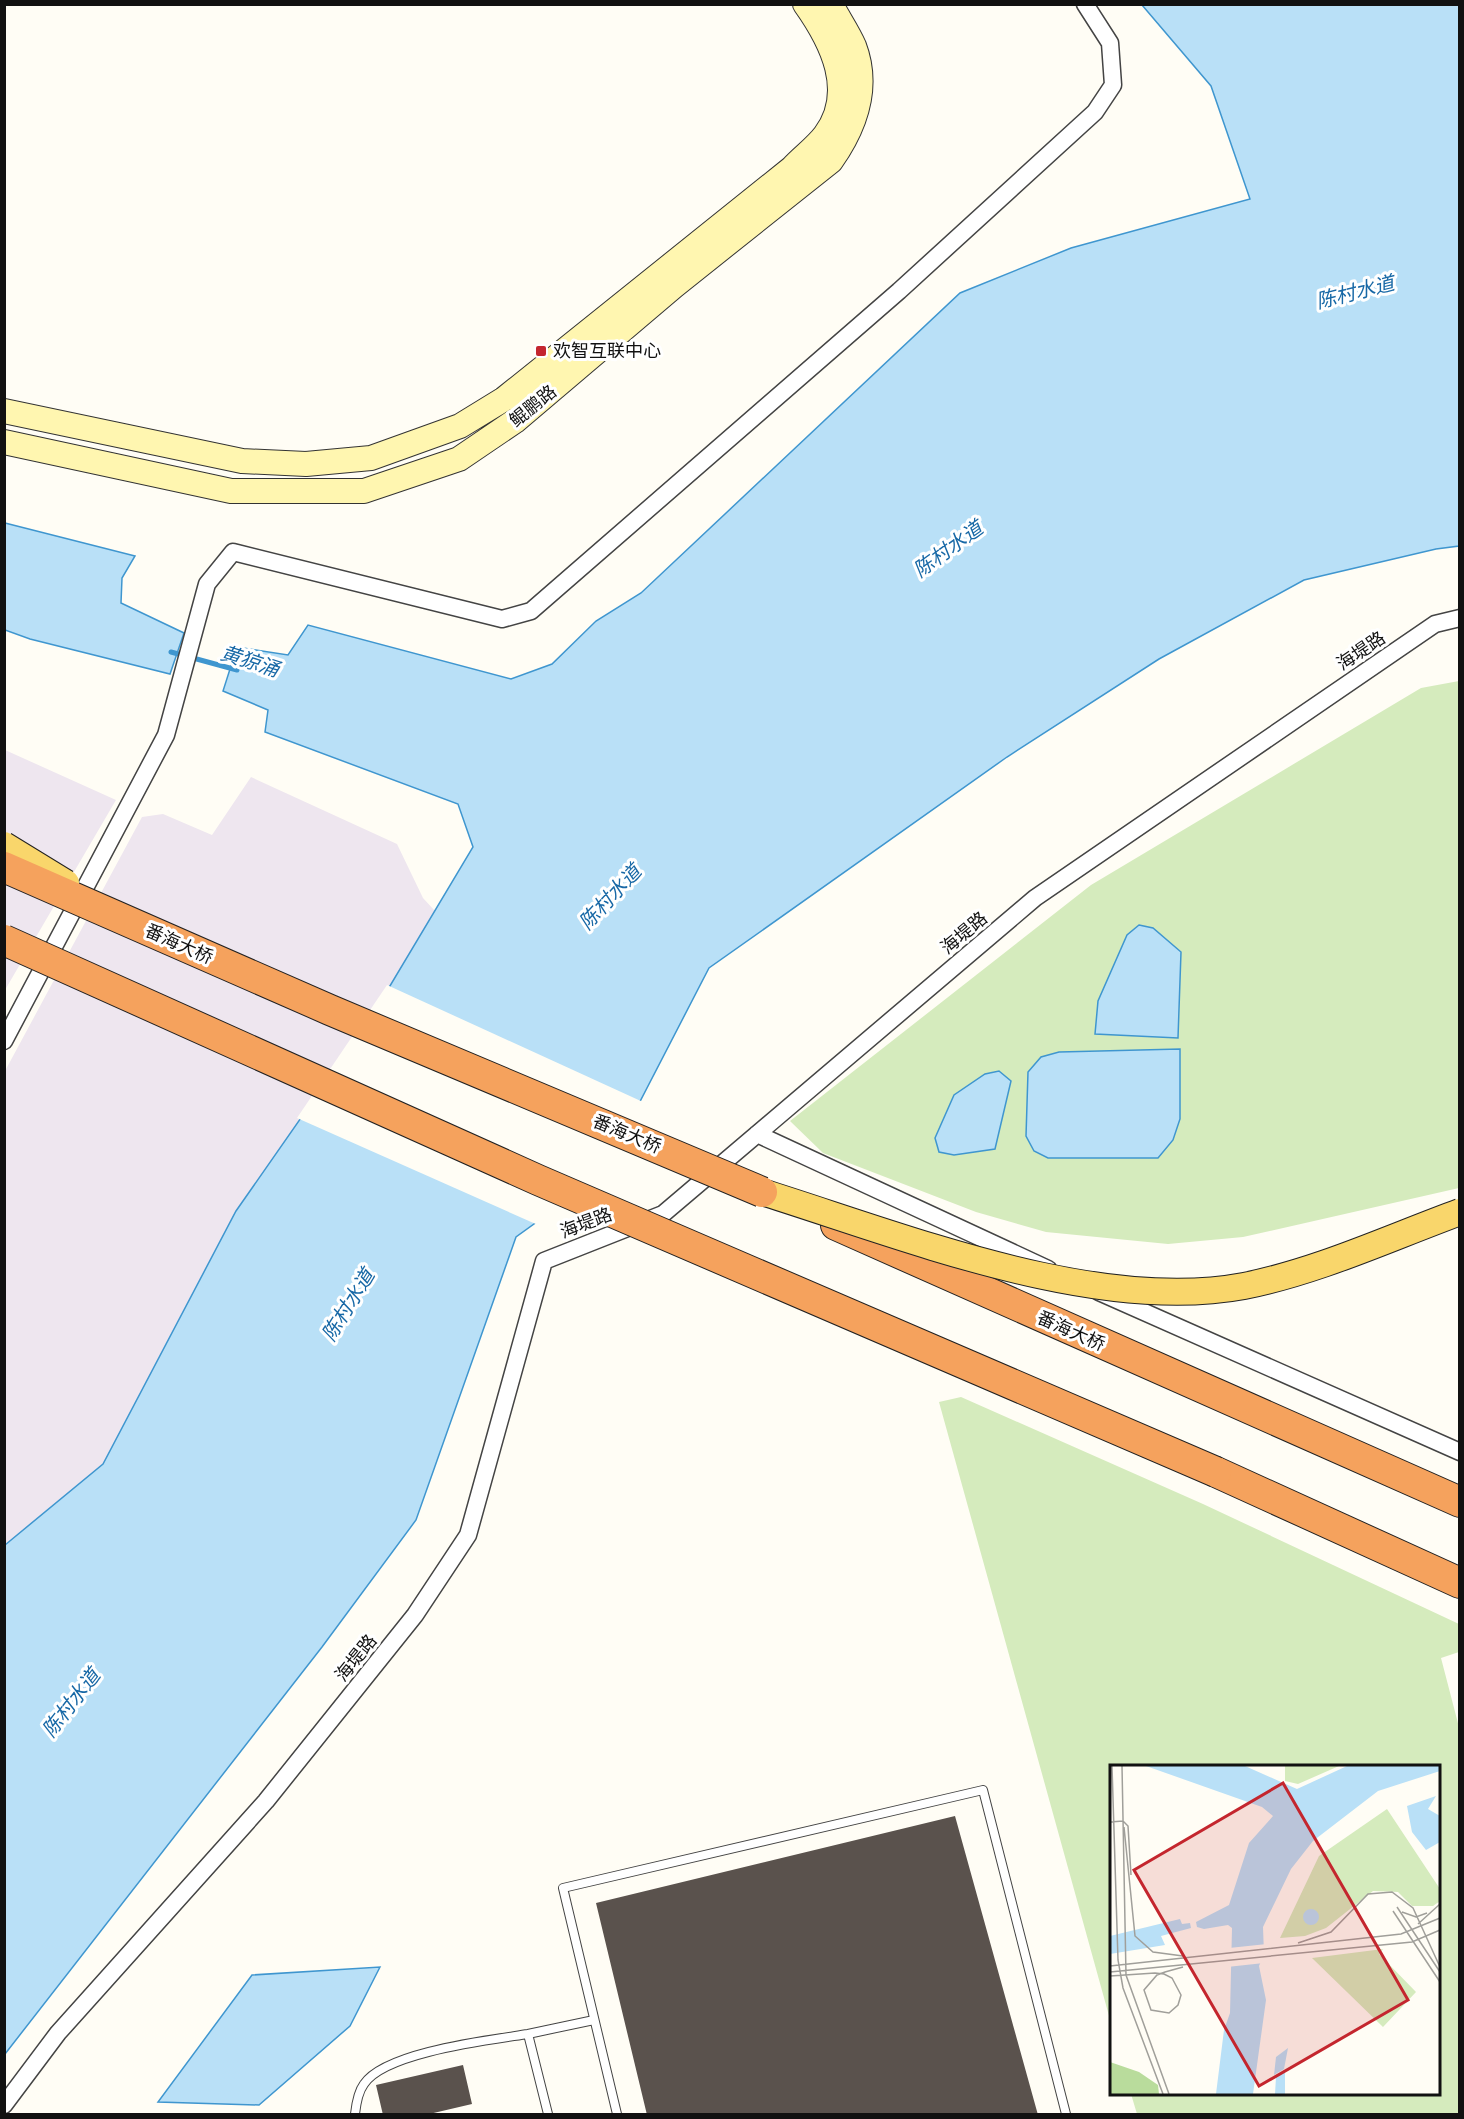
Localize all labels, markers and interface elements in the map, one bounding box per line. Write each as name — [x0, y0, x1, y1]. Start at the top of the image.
water label: 陈村水道 — [1313, 270, 1400, 313]
place label: 欢智互联中心 — [553, 340, 661, 362]
marker: 欢智互联中心 — [534, 344, 548, 358]
street label: 鲲鹏路 — [505, 380, 561, 432]
water label: 陈村水道 — [909, 514, 990, 582]
street label: 海堤路 — [1332, 627, 1390, 675]
water label: 黄猄涌 — [218, 640, 284, 682]
water label: 陈村水道 — [574, 857, 648, 934]
street label: 海堤路 — [936, 907, 992, 959]
street label: 番海大桥 — [142, 919, 216, 969]
street label: 番海大桥 — [590, 1110, 664, 1158]
street label: 海堤路 — [557, 1203, 615, 1243]
water label: 陈村水道 — [317, 1262, 381, 1345]
street label: 番海大桥 — [1034, 1306, 1108, 1356]
street label: 海堤路 — [330, 1630, 382, 1686]
water label: 陈村水道 — [37, 1662, 107, 1742]
inset map — [1110, 1765, 1440, 2095]

